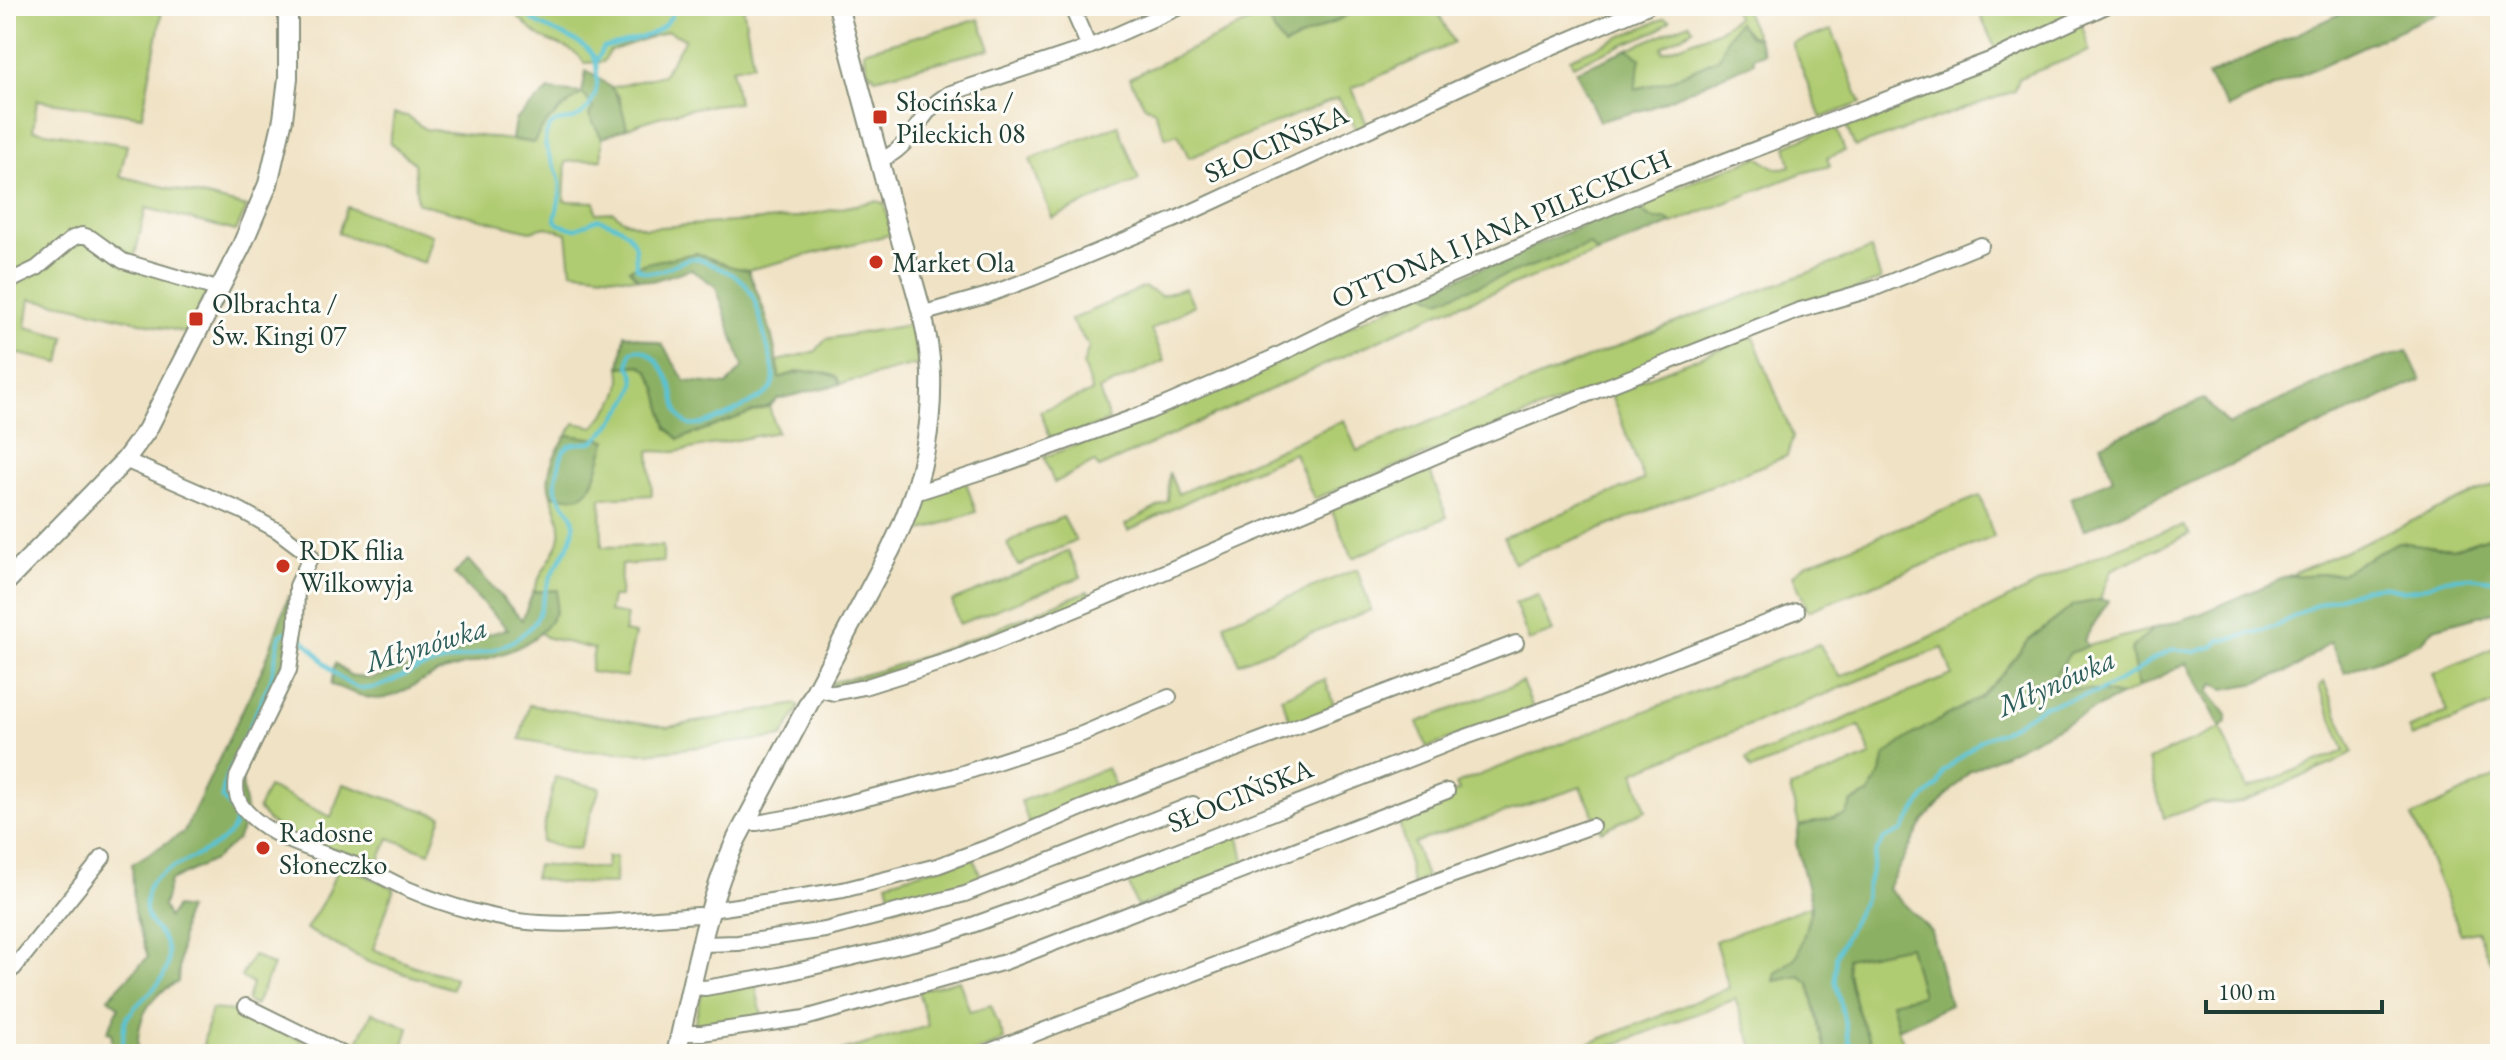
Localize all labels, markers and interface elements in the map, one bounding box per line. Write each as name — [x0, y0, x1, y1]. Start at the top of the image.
place label: Słocińska / Pileckich 08 — [896, 83, 1025, 151]
street label: SŁOCIŃSKA — [1198, 95, 1354, 191]
marker: Słocińska / Pileckich 08 — [871, 108, 889, 126]
street label: OTTONA I JANA PILECKICH — [1326, 140, 1676, 316]
place label: Market Ola — [892, 244, 1016, 280]
marker: Market Ola — [867, 253, 885, 271]
place label: Olbrachta / Św. Kingi 07 — [212, 285, 347, 353]
marker: Olbrachta / Św. Kingi 07 — [187, 310, 205, 328]
place label: RDK filia Wilkowyja — [299, 532, 414, 600]
marker: RDK filia Wilkowyja — [274, 557, 292, 575]
water label: Młynówka — [358, 607, 492, 682]
water label: Młynówka — [1989, 639, 2121, 726]
street label: SŁOCIŃSKA — [1162, 749, 1319, 840]
place label: Radosne Słoneczko — [279, 814, 387, 882]
marker: Radosne Słoneczko — [254, 839, 272, 857]
scale bar — [2206, 964, 2382, 1014]
text: 100 m — [2218, 976, 2276, 1007]

